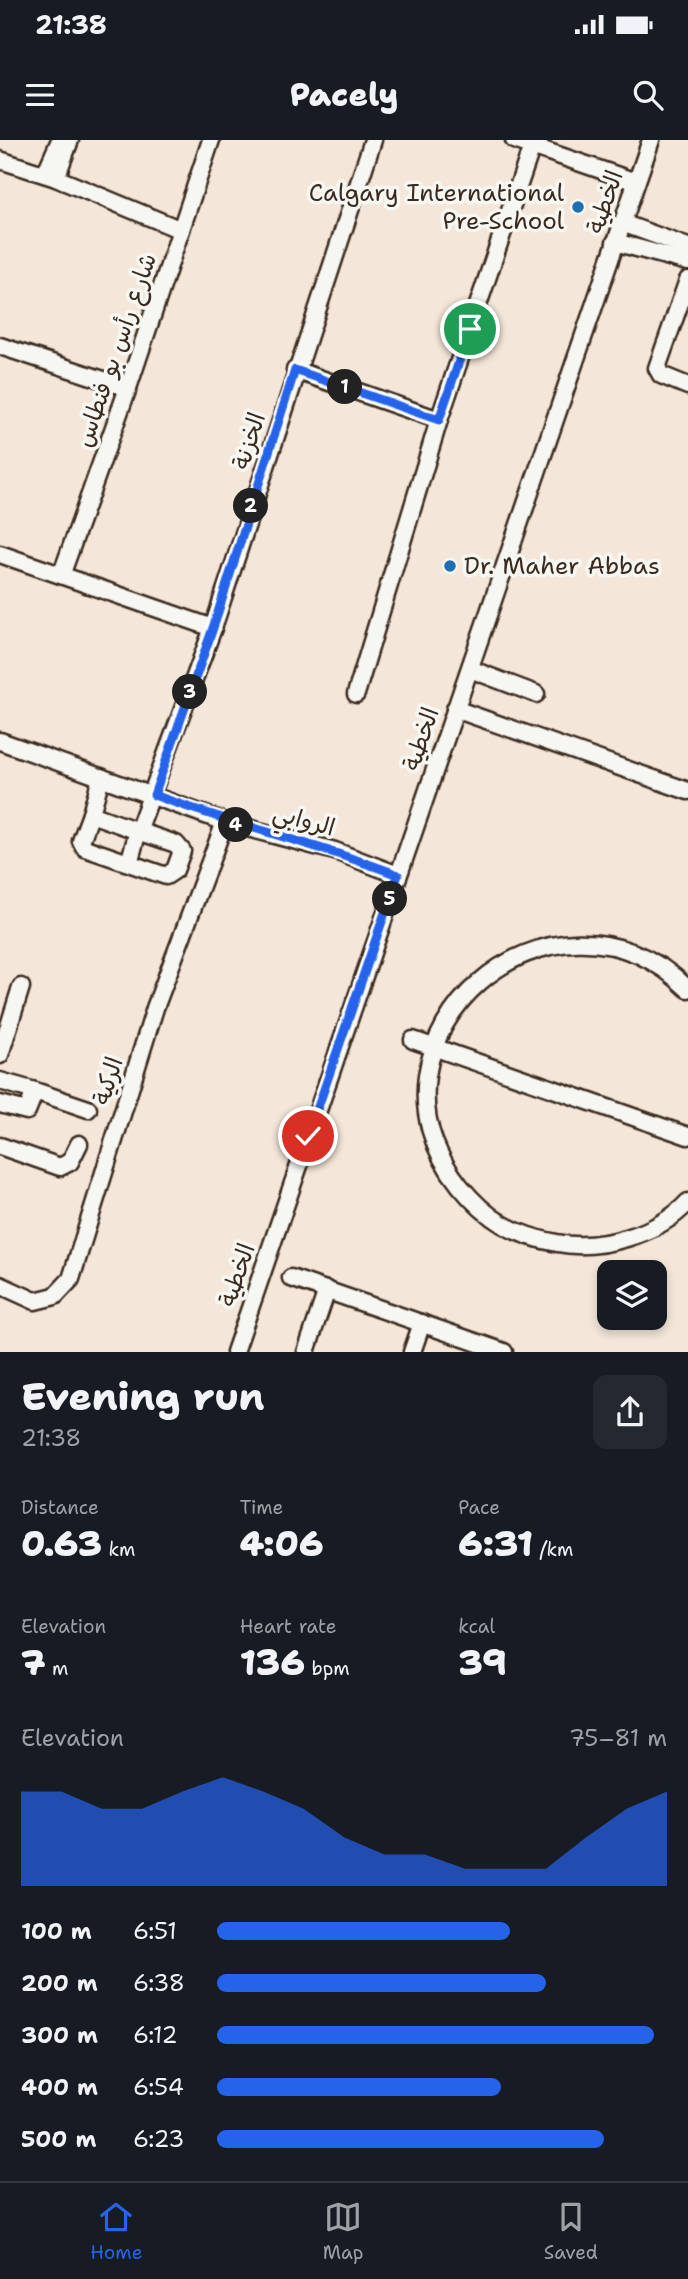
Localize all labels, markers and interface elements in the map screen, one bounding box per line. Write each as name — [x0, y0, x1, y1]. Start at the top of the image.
text: 21:38 — [35, 7, 107, 42]
text: Pacely — [290, 73, 398, 116]
icon: menu — [21, 76, 59, 114]
icon: search — [629, 76, 667, 114]
street label: الخطية — [579, 166, 631, 238]
place label: Calgary International Pre-School — [309, 177, 565, 237]
marker: Calgary International Pre-School — [570, 199, 586, 215]
street label: شارع رأس بو فنطاس — [68, 249, 165, 452]
pin — [440, 299, 500, 359]
icon: arrive — [451, 310, 489, 348]
pin: 1 — [328, 370, 362, 404]
text: 1 — [340, 374, 349, 399]
street label: الخزنة — [225, 408, 273, 474]
pin: 2 — [233, 488, 268, 524]
text: 2 — [244, 493, 257, 518]
place label: Dr. Maher Abbas — [464, 550, 660, 582]
marker: Dr. Maher Abbas — [442, 558, 458, 574]
pin: 3 — [172, 674, 208, 710]
text: 3 — [183, 679, 196, 704]
street label: الخطية — [395, 703, 447, 775]
street label: الروابي — [268, 796, 339, 848]
pin: 4 — [218, 808, 254, 842]
text: 4 — [229, 812, 242, 837]
pin: 5 — [372, 882, 408, 916]
text: 5 — [384, 886, 395, 911]
street label: الركية — [85, 1053, 131, 1109]
pin — [278, 1106, 338, 1166]
icon: check — [289, 1117, 327, 1155]
street label: الخطية — [211, 1239, 263, 1311]
map controls — [597, 1260, 667, 1330]
button: layers — [597, 1260, 667, 1330]
text: Evening run — [21, 1371, 264, 1422]
button: share — [593, 1375, 667, 1449]
text: 21:38 — [21, 1423, 81, 1453]
text: Distance — [21, 1495, 99, 1520]
text: Time — [240, 1495, 283, 1520]
text: Pace — [458, 1495, 500, 1520]
text: 0.63 — [21, 1520, 102, 1567]
text: 4:06 — [240, 1520, 323, 1567]
text: 6:31 — [458, 1520, 533, 1567]
text: km — [102, 1537, 135, 1562]
text: /km — [533, 1537, 573, 1562]
text: Elevation — [21, 1614, 106, 1639]
text: Heart rate — [240, 1614, 336, 1639]
text: kcal — [458, 1614, 495, 1639]
text: 7 — [21, 1639, 46, 1686]
text: 136 — [240, 1639, 305, 1686]
text: 39 — [458, 1639, 507, 1686]
text: m — [46, 1656, 68, 1681]
text: bpm — [305, 1656, 350, 1681]
text: Elevation — [21, 1723, 124, 1753]
text: 75–81 m — [569, 1723, 667, 1753]
text: 100 m — [21, 1916, 92, 1946]
text: 6:51 — [133, 1916, 177, 1946]
text: 200 m — [21, 1968, 98, 1998]
text: 6:38 — [133, 1968, 185, 1998]
text: 300 m — [21, 2020, 98, 2050]
text: 6:12 — [133, 2020, 178, 2050]
text: 400 m — [21, 2072, 98, 2102]
text: 6:54 — [133, 2072, 184, 2102]
text: 500 m — [21, 2124, 96, 2154]
text: 6:23 — [133, 2124, 184, 2154]
tab: Home — [90, 2198, 142, 2265]
tab: Map — [323, 2198, 363, 2265]
tab: Saved — [544, 2198, 598, 2265]

